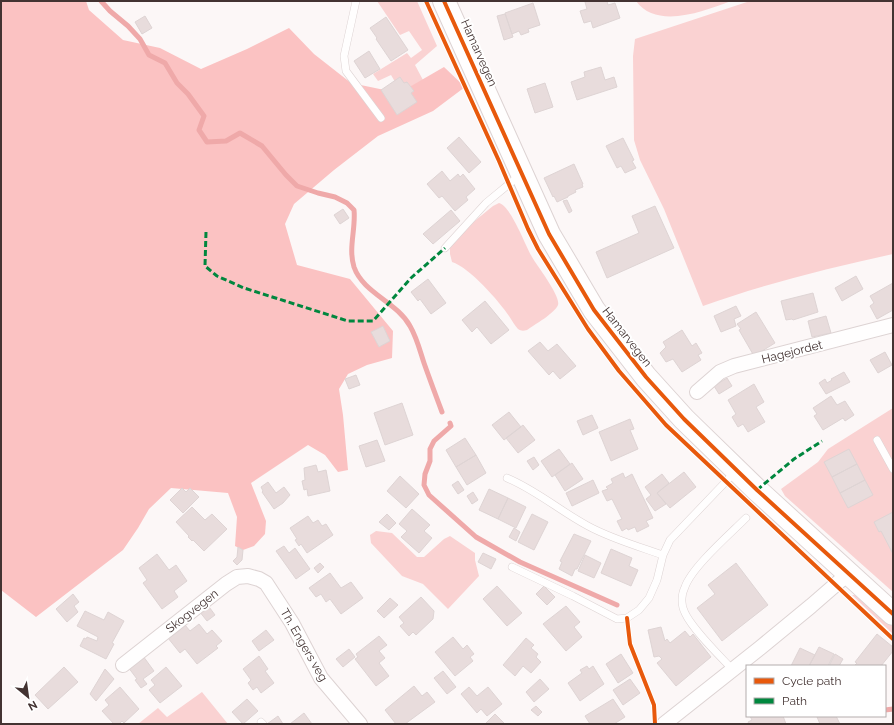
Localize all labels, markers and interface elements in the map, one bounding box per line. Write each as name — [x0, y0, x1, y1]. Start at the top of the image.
street label: Hamarvegen — [458, 17, 500, 89]
street label: Hamarvegen — [599, 304, 655, 370]
street label: Hagejordet — [760, 338, 824, 366]
street label: Skogvegen — [163, 586, 221, 636]
street label: Th. Engers veg — [278, 606, 330, 684]
legend — [746, 665, 886, 717]
text: Cycle path — [782, 674, 841, 688]
north arrow — [8, 677, 48, 717]
text: Path — [782, 694, 807, 708]
text: N — [26, 698, 39, 713]

